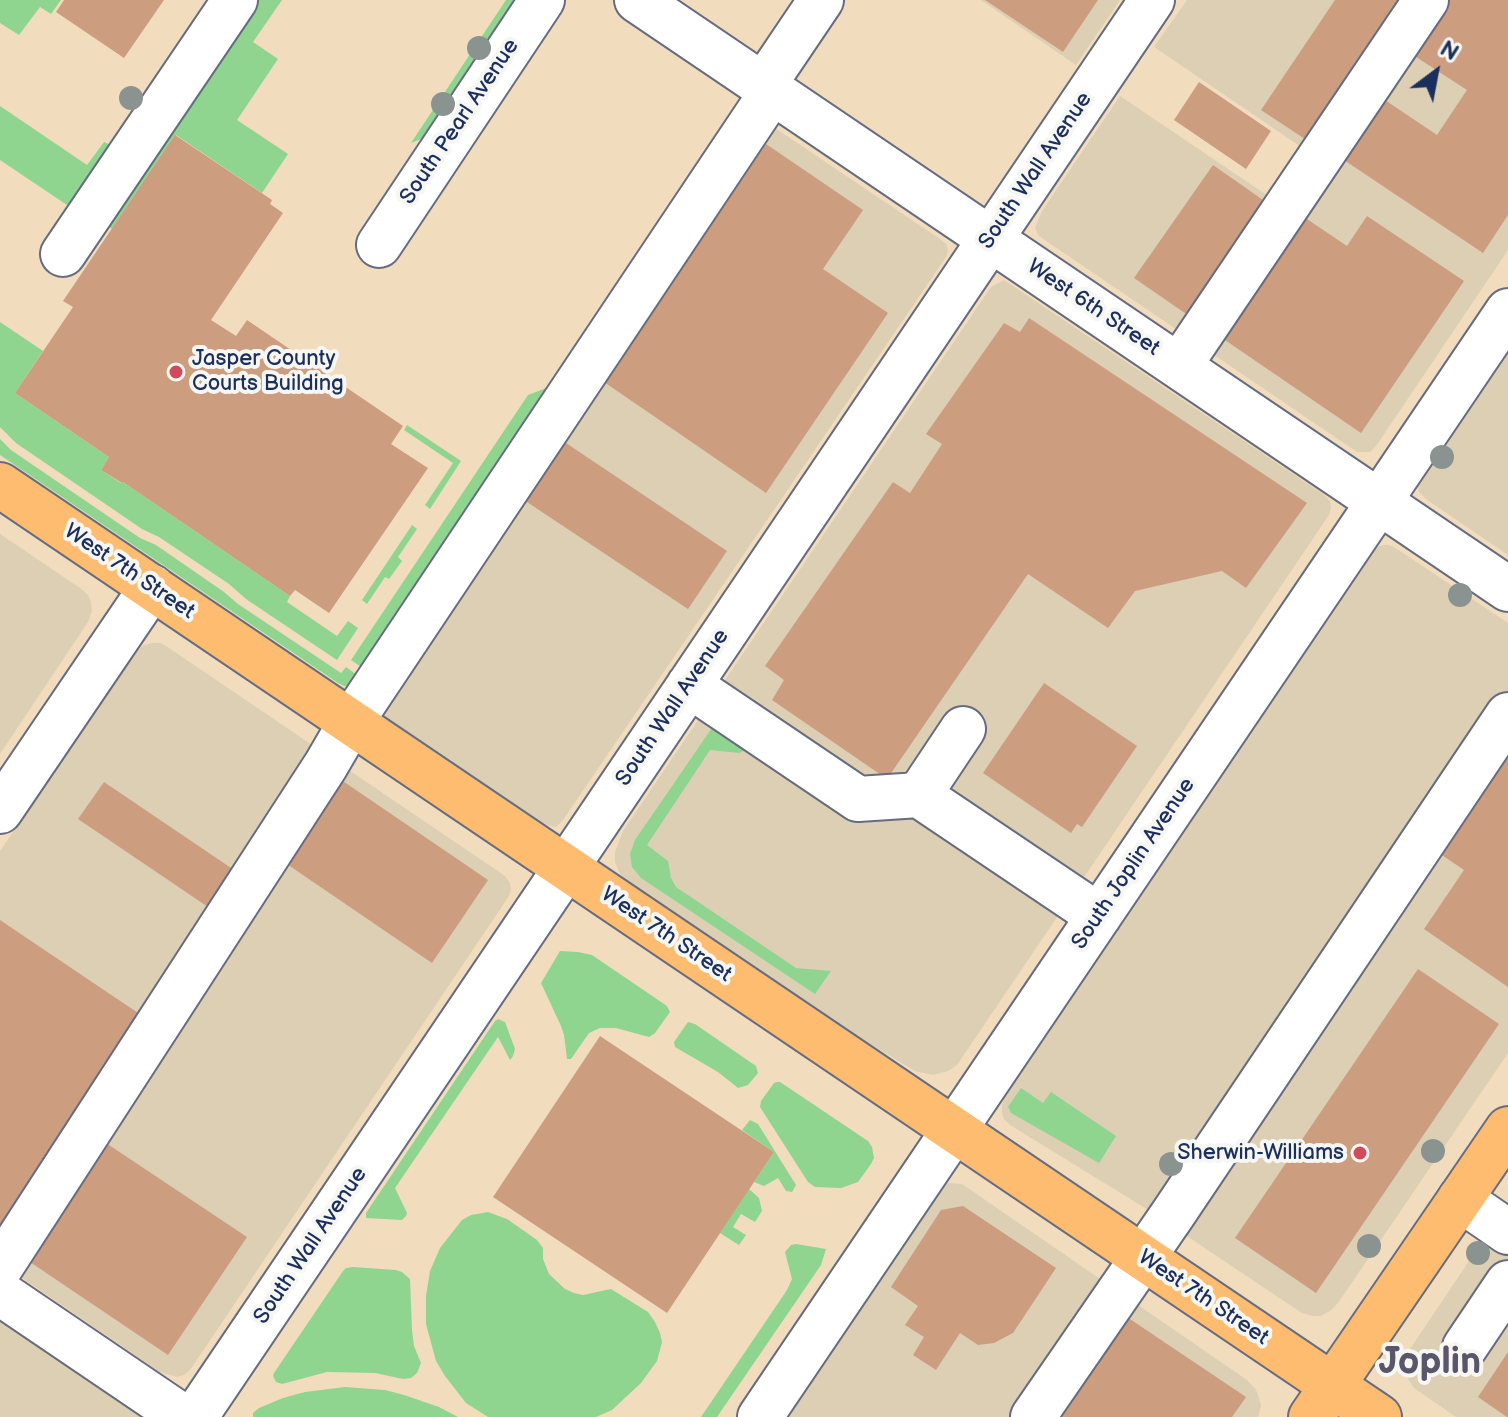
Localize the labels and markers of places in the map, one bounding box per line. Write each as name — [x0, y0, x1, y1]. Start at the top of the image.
place label: Jasper County Courts Building — [192, 346, 344, 398]
marker: Jasper County Courts Building — [167, 363, 185, 381]
place label: Sherwin-Williams — [1177, 1140, 1344, 1166]
marker: Sherwin-Williams — [1351, 1144, 1369, 1162]

